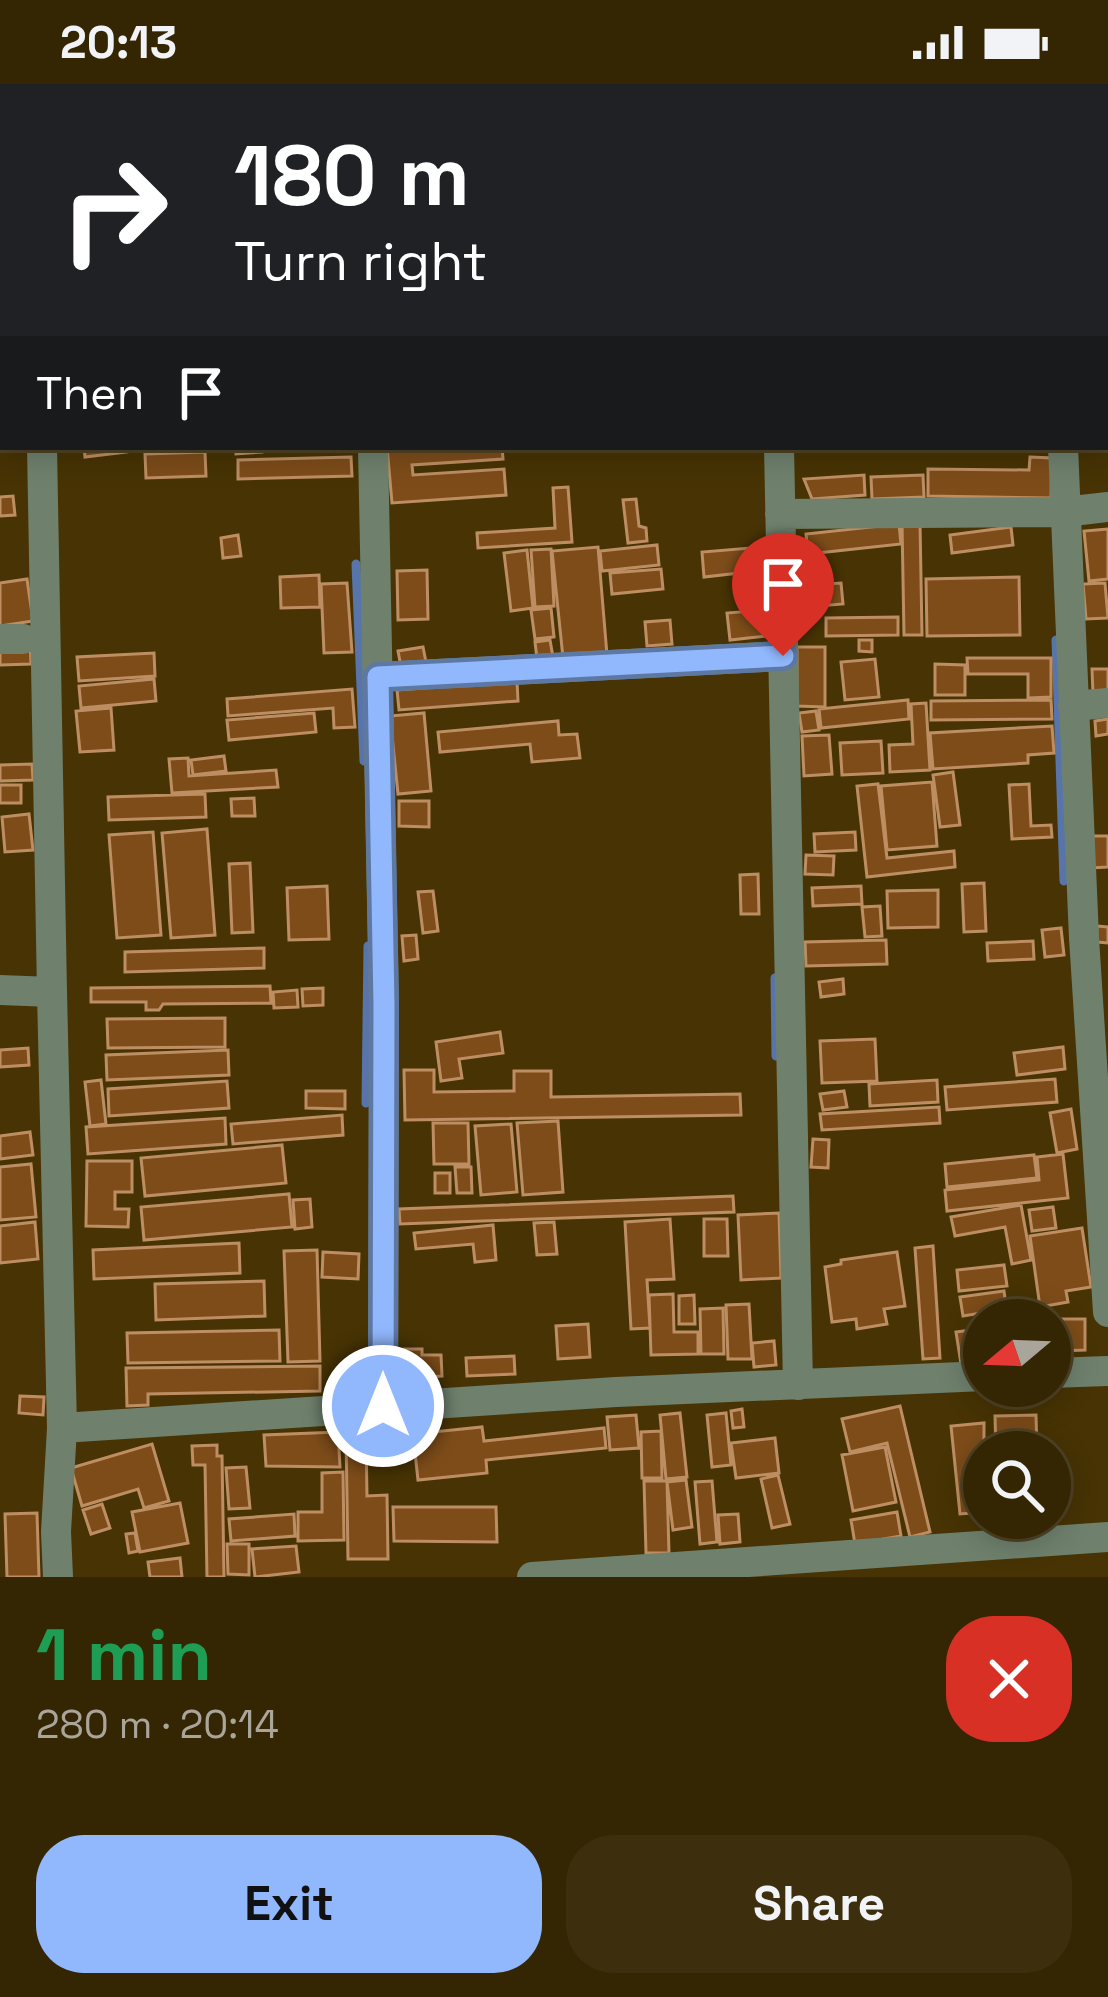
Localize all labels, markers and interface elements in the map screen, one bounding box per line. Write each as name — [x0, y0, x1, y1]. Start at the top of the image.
text: 20:13 — [60, 14, 177, 71]
text: 180 m — [234, 122, 470, 230]
icon: right — [36, 132, 192, 288]
text: Turn right — [234, 227, 487, 296]
icon: arrive — [168, 360, 234, 426]
text: Then — [36, 365, 144, 422]
pin — [732, 533, 834, 656]
icon: arrive — [750, 551, 816, 617]
north arrow — [963, 1299, 1071, 1407]
map controls — [963, 1299, 1071, 1539]
position arrow — [320, 1343, 446, 1469]
button: search — [963, 1431, 1071, 1539]
text: 1 min — [36, 1609, 212, 1701]
button: close — [946, 1616, 1072, 1742]
text: 280 m · 20:14 — [36, 1700, 279, 1749]
button: Exit — [36, 1835, 542, 1973]
button: Share — [566, 1835, 1072, 1973]

